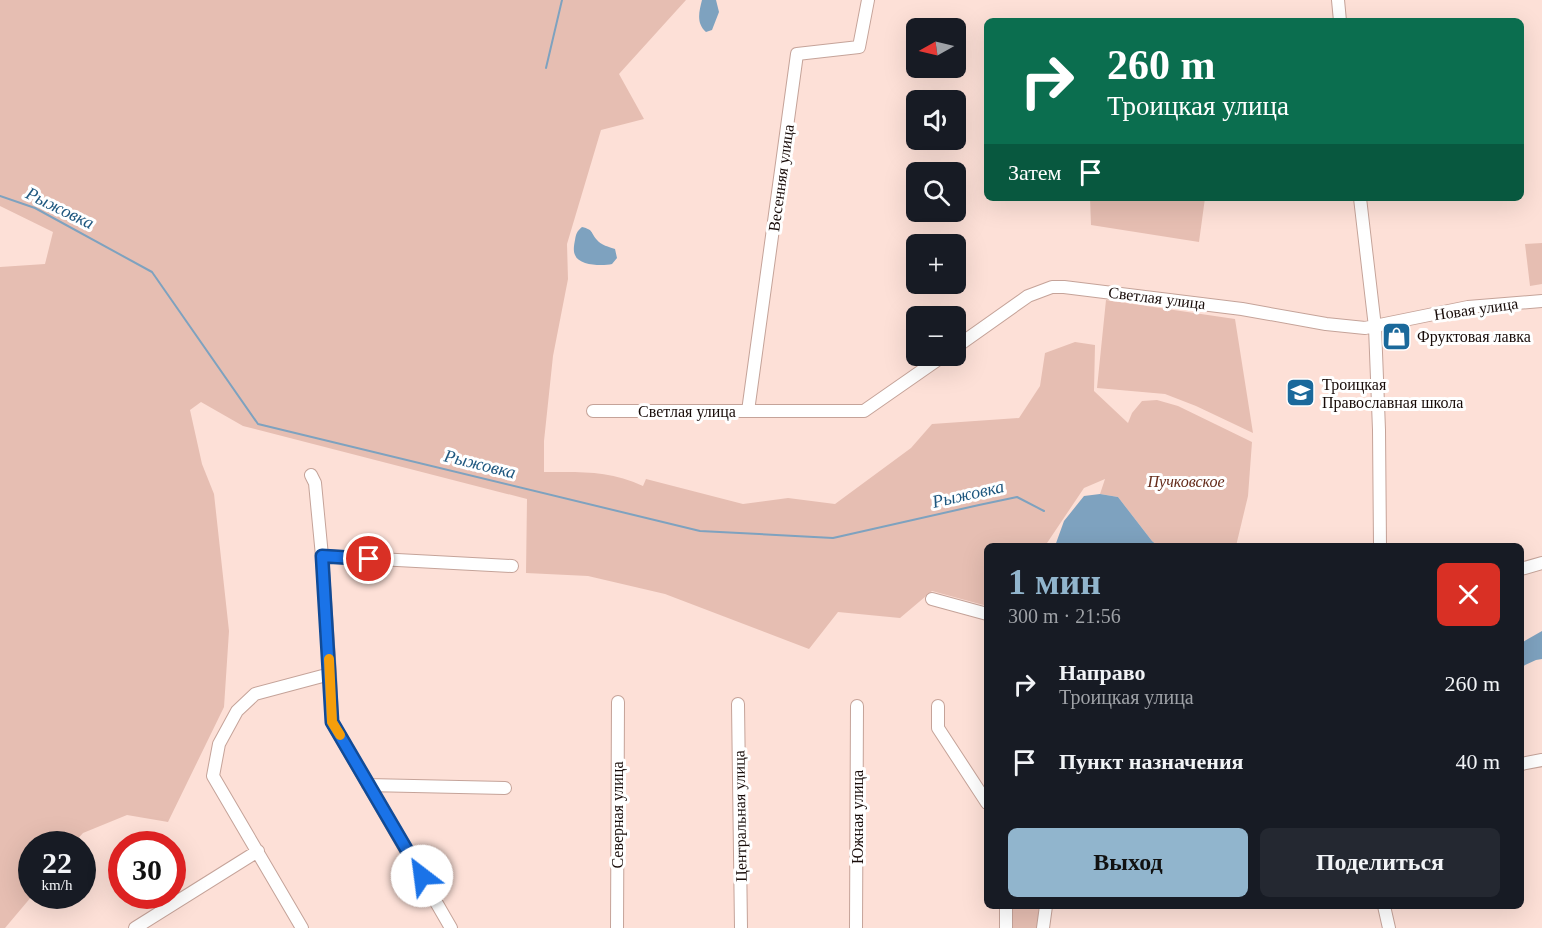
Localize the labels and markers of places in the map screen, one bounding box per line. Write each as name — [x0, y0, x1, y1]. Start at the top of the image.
shop icon: Фруктовая лавка — [1380, 320, 1412, 352]
place label: Фруктовая лавка — [1417, 328, 1531, 346]
place label: Троицкая Православная школа — [1322, 376, 1463, 412]
school or university icon: Троицкая Православная школа — [1285, 377, 1317, 409]
pin — [343, 533, 394, 584]

